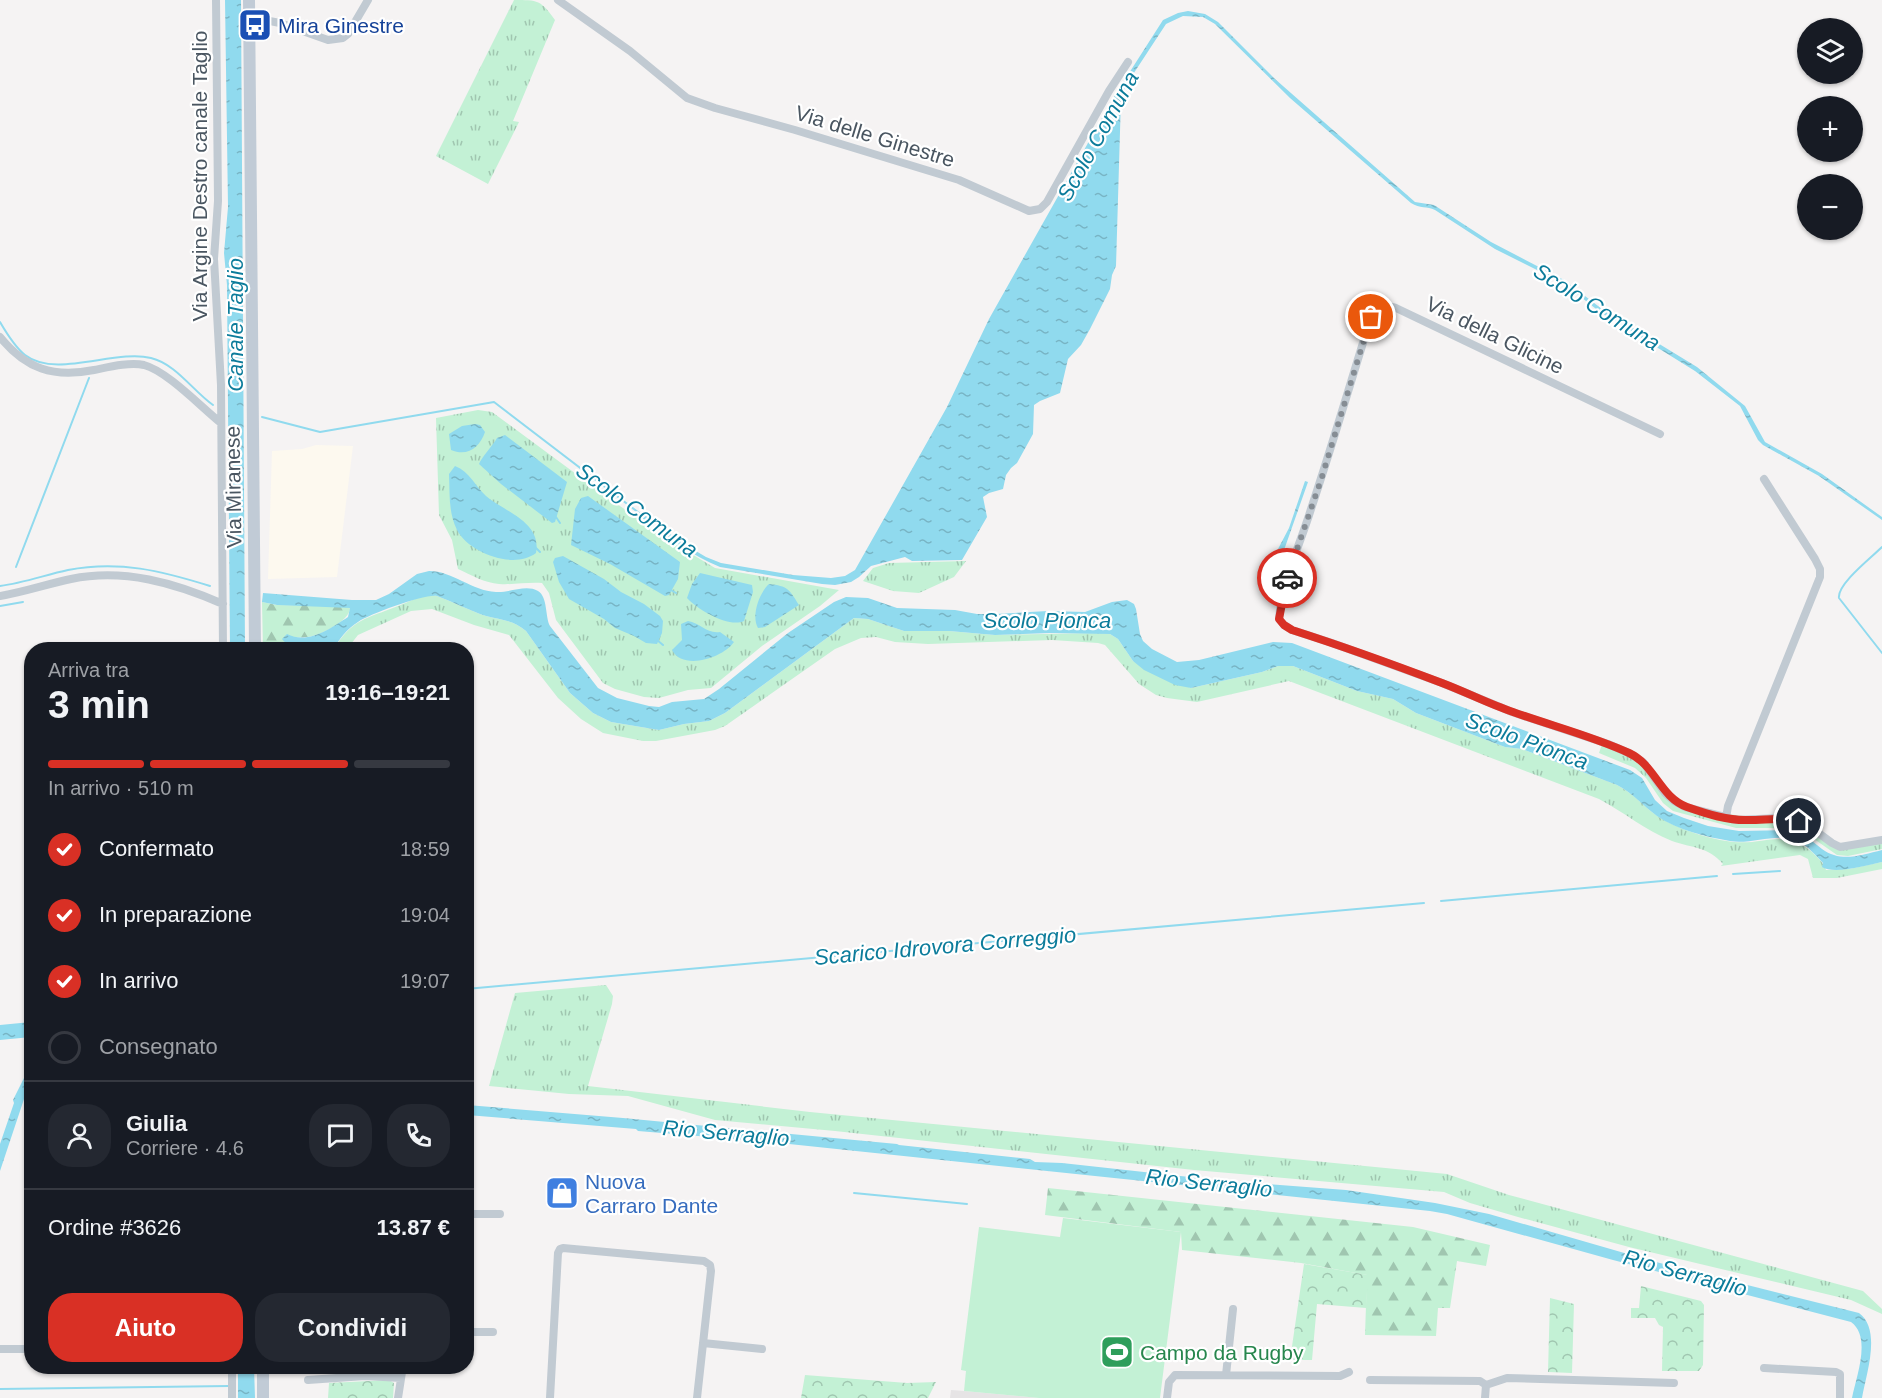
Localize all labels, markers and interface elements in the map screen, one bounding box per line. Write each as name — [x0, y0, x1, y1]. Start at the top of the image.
bus stop icon: Mira Ginestre — [237, 7, 273, 43]
place label: Mira Ginestre — [278, 14, 404, 37]
map controls — [1797, 18, 1863, 240]
button: layers — [1797, 18, 1863, 84]
street label: Via Argine Destro canale Taglio — [188, 30, 211, 322]
water label: Scolo Comuna — [1052, 67, 1144, 205]
button: + — [1797, 96, 1863, 162]
street label: Via delle Ginestre — [793, 101, 957, 171]
button: − — [1797, 174, 1863, 240]
water label: Canale Taglio — [223, 258, 248, 392]
water label: Scolo Comuna — [1529, 258, 1665, 356]
pin — [1345, 291, 1396, 342]
street label: Via della Glicine — [1422, 292, 1568, 378]
icon: bag — [1354, 300, 1387, 333]
street label: Via Miranese — [220, 426, 246, 548]
water label: Scolo Comuna — [571, 457, 703, 563]
courier — [1257, 548, 1317, 608]
icon: car — [1271, 562, 1304, 595]
water label: Scolo Pionca — [983, 608, 1111, 633]
text: Arriva tra — [48, 659, 129, 681]
text: 19:16–19:21 — [325, 680, 450, 705]
text: 3 min — [48, 683, 150, 726]
water label: Scolo Pionca — [1462, 707, 1592, 775]
text: In arrivo · 510 m — [48, 777, 194, 799]
pin — [1773, 795, 1824, 846]
icon: home — [1782, 804, 1815, 837]
icon: check — [48, 833, 81, 866]
text: Confermato — [99, 836, 214, 861]
text: 18:59 — [400, 838, 450, 860]
icon: check — [48, 899, 81, 932]
text: In preparazione — [99, 902, 252, 927]
text: 19:04 — [400, 904, 450, 926]
water label: Scarico Idrovora Correggio — [813, 922, 1077, 970]
icon: check — [48, 965, 81, 998]
text: In arrivo — [99, 968, 178, 993]
text: 19:07 — [400, 970, 450, 992]
text: Consegnato — [99, 1034, 218, 1059]
button: person — [48, 1104, 111, 1167]
button: chat — [309, 1104, 372, 1167]
button: phone — [387, 1104, 450, 1167]
text: Giulia — [126, 1111, 187, 1136]
water label: Rio Serraglio — [662, 1115, 790, 1151]
text: Corriere · 4.6 — [126, 1137, 244, 1159]
water label: Rio Serraglio — [1144, 1164, 1274, 1202]
place label: Nuova Carraro Dante — [585, 1170, 718, 1217]
shop icon: Nuova Carraro Dante — [544, 1175, 580, 1211]
text: Ordine #3626 — [48, 1215, 181, 1240]
text: 13.87 € — [377, 1215, 450, 1240]
water label: Rio Serraglio — [1620, 1244, 1750, 1302]
button: Aiuto — [48, 1293, 243, 1362]
button: Condividi — [255, 1293, 450, 1362]
sports icon: Campo da Rugby — [1099, 1334, 1135, 1370]
place label: Campo da Rugby — [1140, 1341, 1304, 1364]

